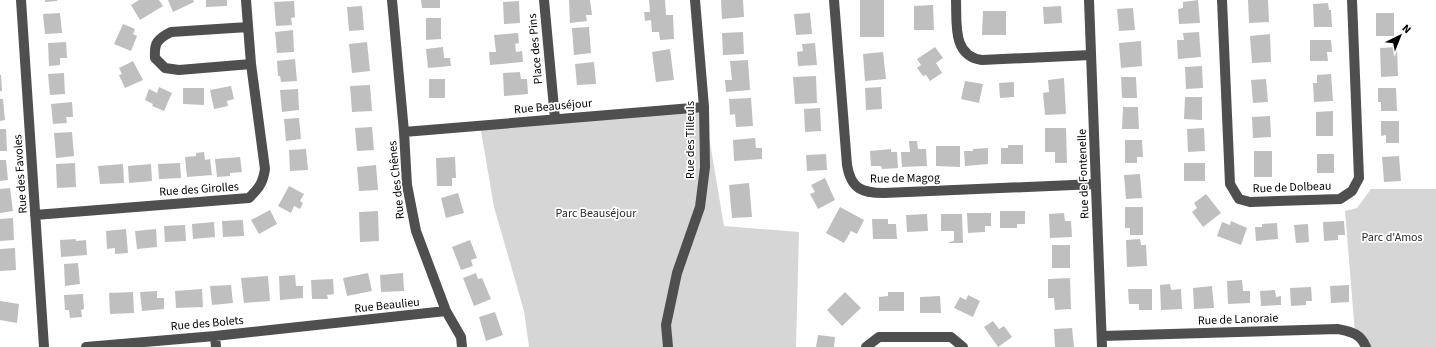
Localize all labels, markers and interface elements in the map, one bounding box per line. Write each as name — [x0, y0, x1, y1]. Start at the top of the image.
street label: Place des Pins — [524, 13, 547, 85]
north arrow — [1380, 16, 1420, 56]
text: N — [1399, 21, 1414, 37]
street label: Rue Beauséjour — [513, 95, 594, 118]
street label: Rue des Tilleuls — [682, 101, 699, 179]
street label: Rue de Fontenelle — [1073, 129, 1094, 219]
street label: Rue des Favoles — [9, 134, 32, 214]
street label: Rue des Chênes — [384, 140, 409, 220]
street label: Rue de Magog — [870, 169, 940, 188]
street label: Rue des Girolles — [159, 178, 239, 201]
street label: Rue de Dolbeau — [1252, 178, 1332, 197]
park label: Parc Beauséjour — [556, 205, 637, 222]
park label: Parc d'Amos — [1361, 229, 1423, 246]
street label: Rue Beaulieu — [354, 294, 421, 317]
street label: Rue de Lanoraie — [1197, 310, 1279, 329]
street label: Rue des Bolets — [170, 312, 244, 335]

